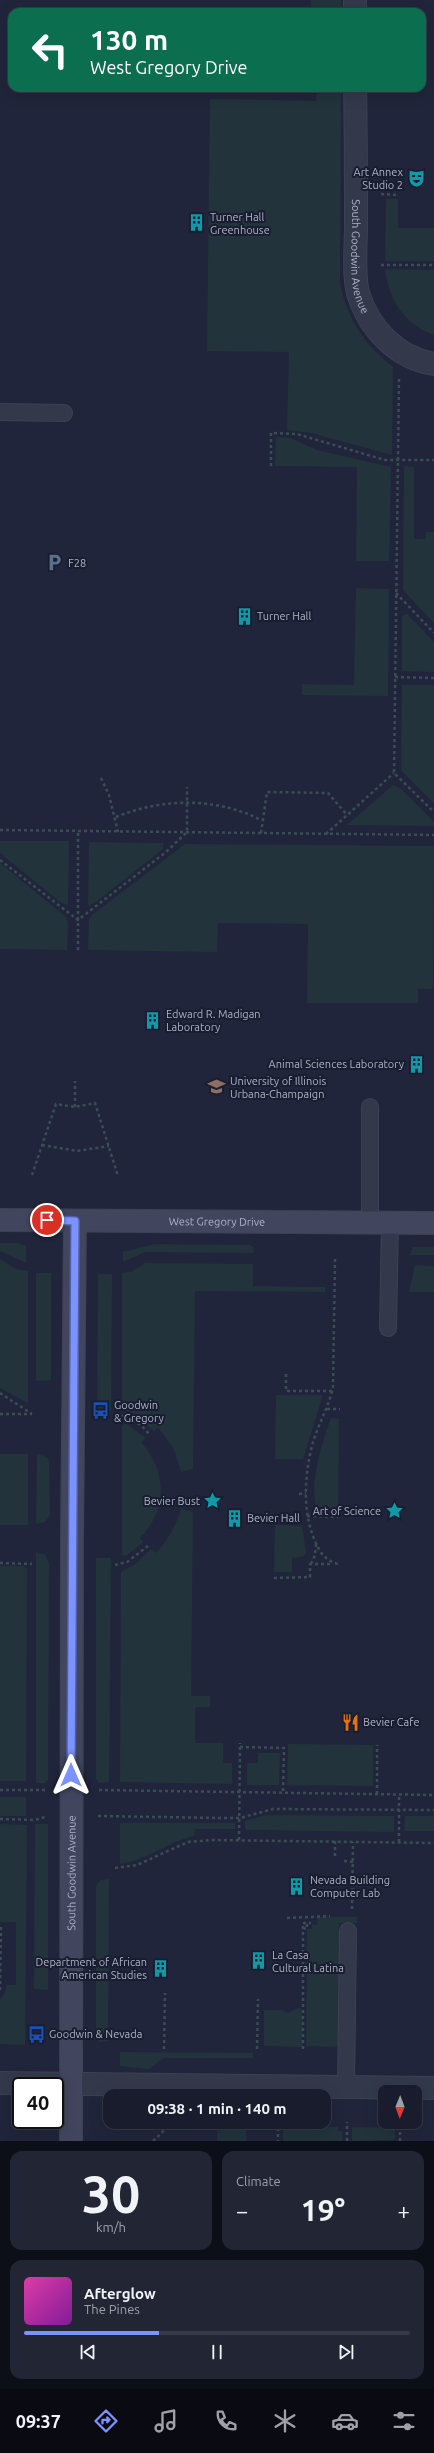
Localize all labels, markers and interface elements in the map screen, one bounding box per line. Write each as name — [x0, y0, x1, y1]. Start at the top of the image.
icon: left — [24, 24, 76, 76]
text: 130 m — [90, 24, 168, 55]
text: West Gregory Drive — [90, 57, 247, 77]
place label: Art Annex Studio 2 — [354, 166, 403, 191]
theatre icon: Art Annex Studio 2 — [406, 168, 426, 188]
street label: South Goodwin Avenue — [349, 199, 372, 316]
place label: Turner Hall Greenhouse — [210, 211, 270, 236]
building icon: Turner Hall Greenhouse — [187, 213, 207, 233]
parking icon: F28 — [45, 553, 65, 573]
place label: F28 — [68, 557, 86, 569]
building icon: Turner Hall — [234, 606, 254, 626]
place label: Turner Hall — [257, 610, 312, 622]
place label: Edward R. Madigan Laboratory — [166, 1008, 261, 1033]
building icon: Edward R. Madigan Laboratory — [143, 1010, 163, 1030]
building icon: Animal Sciences Laboratory — [407, 1054, 427, 1074]
place label: Animal Sciences Laboratory — [269, 1058, 405, 1070]
place label: University of Illinois Urbana-Champaign — [230, 1075, 326, 1100]
school or university icon: University of Illinois Urbana-Champaign — [207, 1077, 227, 1097]
pin — [30, 1203, 64, 1237]
icon: arrive — [36, 1209, 58, 1231]
street label: West Gregory Drive — [169, 1215, 265, 1228]
place label: Goodwin & Gregory — [114, 1399, 164, 1424]
bus stop icon: Goodwin & Gregory — [91, 1401, 111, 1421]
place icon: Bevier Bust — [203, 1491, 223, 1511]
place label: Bevier Bust — [144, 1495, 201, 1507]
place icon: Art of Science — [384, 1501, 404, 1521]
place label: Art of Science — [313, 1505, 381, 1517]
building icon: Bevier Hall — [224, 1508, 244, 1528]
place label: Bevier Hall — [247, 1512, 300, 1524]
restaurant icon: Bevier Cafe — [340, 1712, 360, 1732]
place label: Bevier Cafe — [363, 1716, 420, 1728]
position arrow — [50, 1754, 92, 1796]
street label: South Goodwin Avenue — [65, 1815, 78, 1931]
place label: Nevada Building Computer Lab — [310, 1874, 390, 1899]
building icon: Nevada Building Computer Lab — [287, 1876, 307, 1896]
place label: La Casa Cultural Latina — [272, 1949, 344, 1974]
building icon: La Casa Cultural Latina — [249, 1951, 269, 1971]
place label: Department of African American Studies — [36, 1956, 147, 1981]
building icon: Department of African American Studies — [150, 1958, 170, 1978]
bus stop icon: Goodwin & Nevada — [26, 2024, 46, 2044]
place label: Goodwin & Nevada — [49, 2028, 142, 2040]
speed limit sign: 40 — [12, 2077, 64, 2129]
north arrow — [378, 2085, 422, 2129]
map controls — [378, 2085, 422, 2129]
text: 09:38 · 1 min · 140 m — [148, 2100, 286, 2117]
text: 30 — [82, 2165, 140, 2223]
text: Climate — [236, 2174, 281, 2188]
text: 19° — [301, 2193, 345, 2227]
text: − — [236, 2198, 248, 2223]
text: + — [398, 2198, 410, 2223]
text: km/h — [96, 2220, 126, 2234]
text: Afterglow — [84, 2285, 156, 2302]
text: The Pines — [84, 2302, 140, 2316]
icon: previous — [77, 2341, 99, 2363]
icon: pause — [206, 2341, 228, 2363]
icon: next — [335, 2341, 357, 2363]
icon: directions — [92, 2407, 120, 2435]
icon: music — [152, 2407, 180, 2435]
icon: phone — [212, 2407, 240, 2435]
icon: climate — [271, 2407, 299, 2435]
icon: car — [331, 2407, 359, 2435]
icon: filters — [390, 2407, 418, 2435]
text: 09:37 — [16, 2411, 61, 2431]

